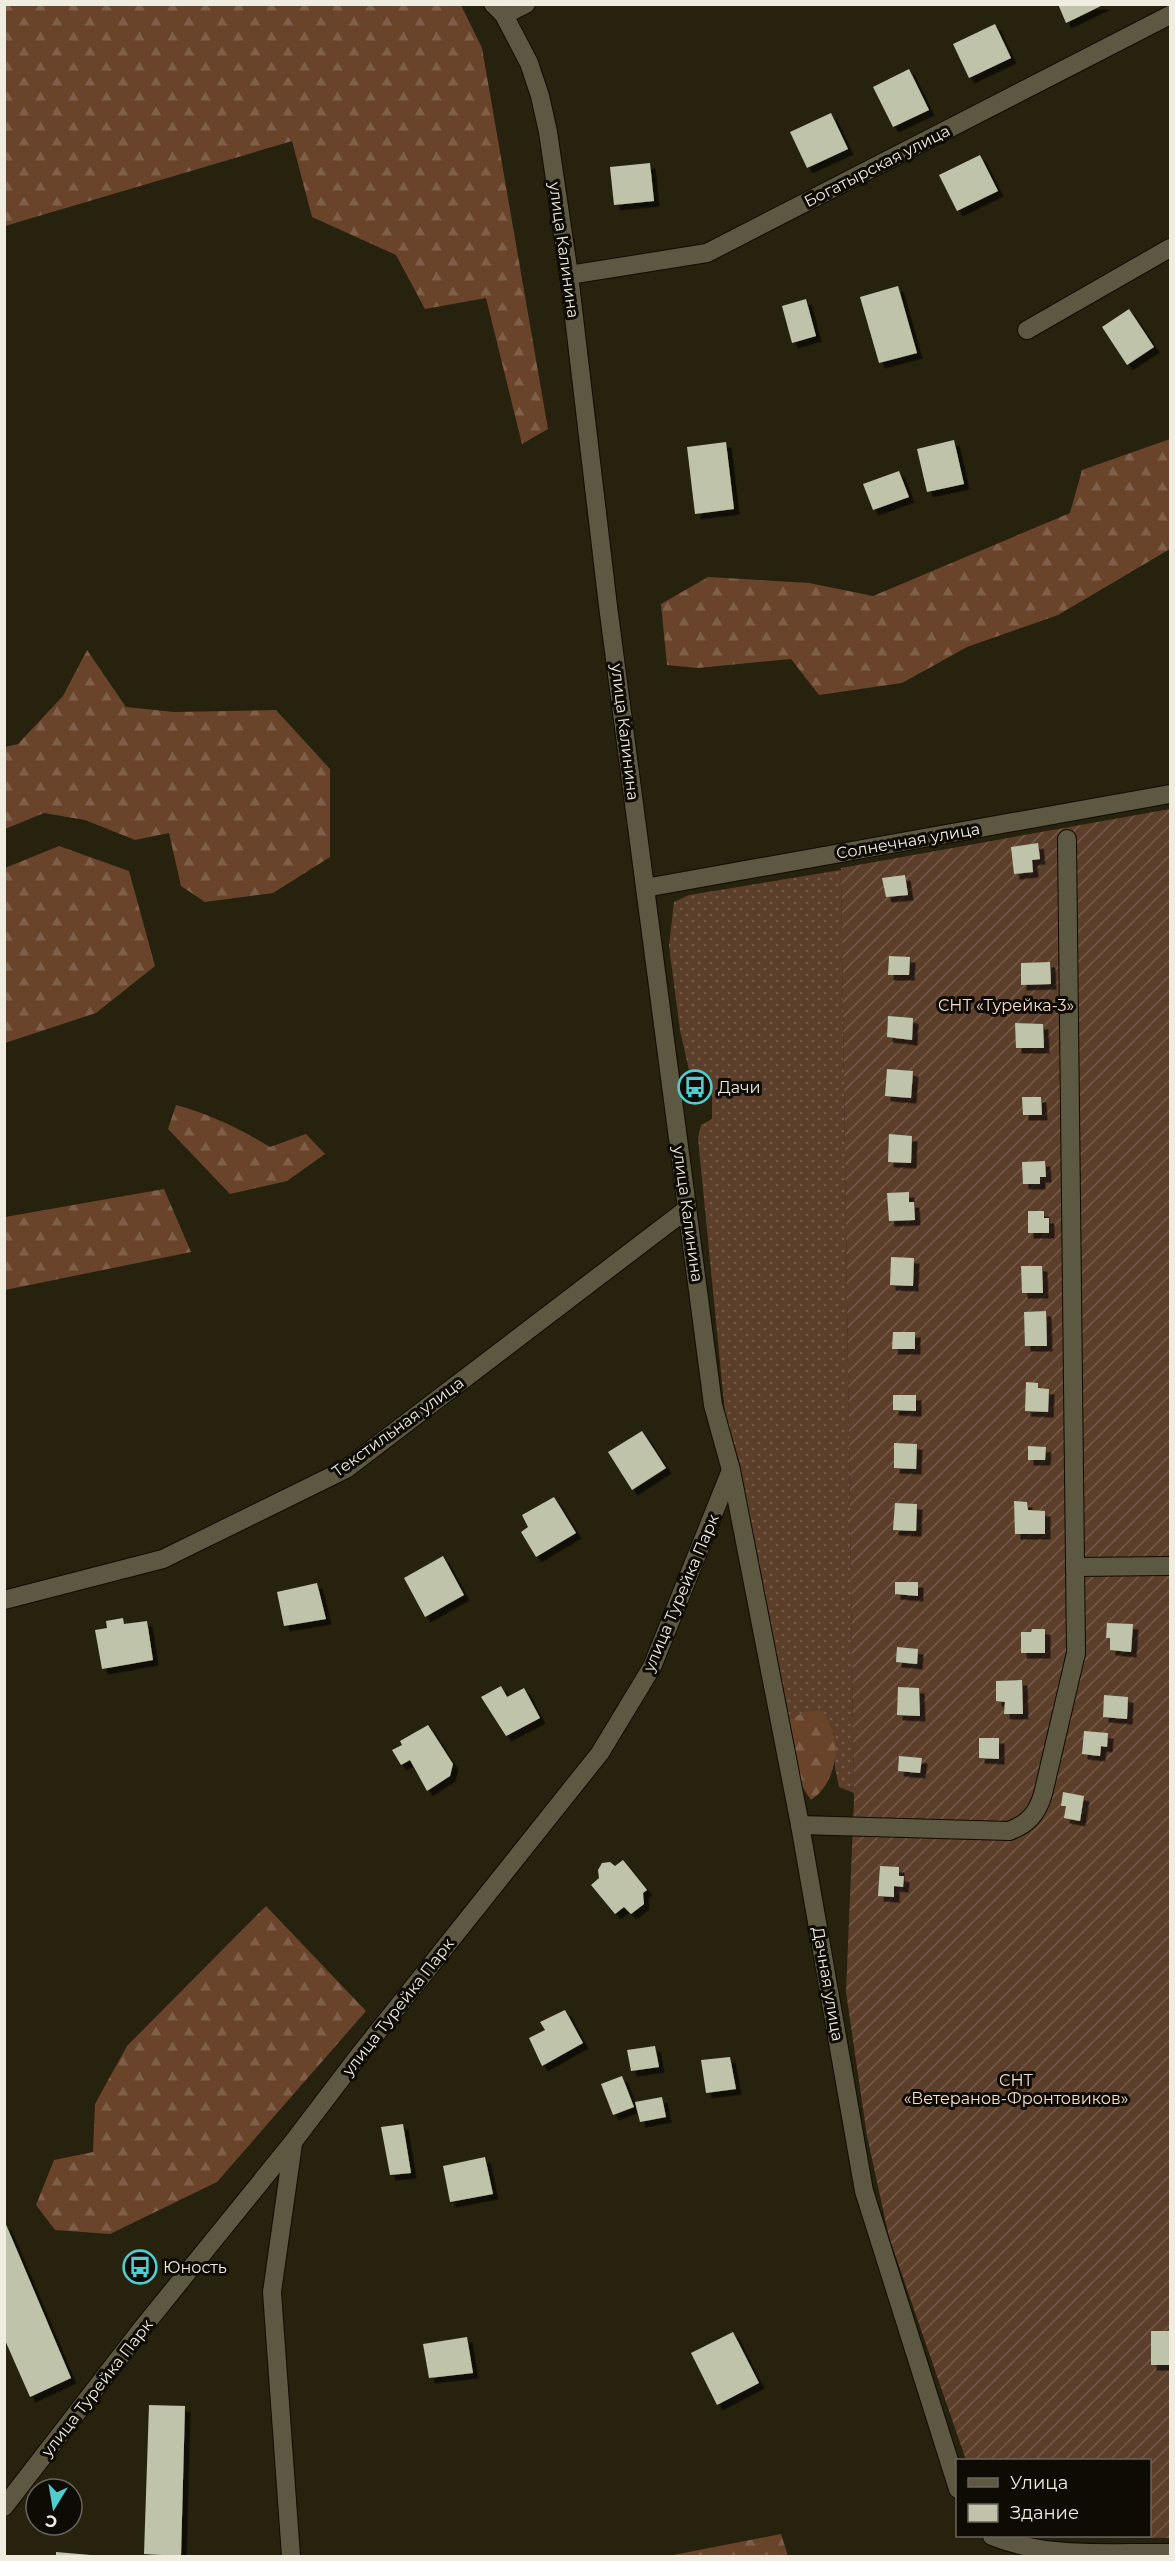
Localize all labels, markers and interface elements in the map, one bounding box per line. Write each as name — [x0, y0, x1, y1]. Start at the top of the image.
street label: Богатырская улица — [801, 121, 953, 211]
street label: улица Калинина — [545, 180, 583, 319]
street label: улица Калинина — [607, 662, 643, 801]
street label: Солнечная улица — [835, 819, 981, 863]
park label: СНТ «Турейка-3» — [938, 996, 1074, 1015]
bus stop icon: Дачи — [677, 1069, 713, 1105]
place label: Дачи — [718, 1078, 761, 1097]
street label: улица Калинина — [669, 1144, 707, 1283]
street label: Текстильная улица — [329, 1373, 467, 1481]
street label: улица Турейка Парк — [639, 1511, 723, 1676]
street label: Дачная улица — [809, 1925, 847, 2043]
street label: улица Турейка Парк — [338, 1934, 458, 2080]
park label: СНТ «Ветеранов-Фронтовиков» — [904, 2071, 1128, 2108]
bus stop icon: Юность — [122, 2249, 158, 2285]
place label: Юность — [163, 2258, 227, 2277]
street label: улица Турейка Парк — [37, 2315, 157, 2461]
legend — [956, 2459, 1151, 2537]
text: Улица — [1010, 2472, 1068, 2494]
north arrow — [24, 2477, 84, 2537]
text: Здание — [1010, 2502, 1079, 2524]
text: С — [43, 2511, 59, 2532]

